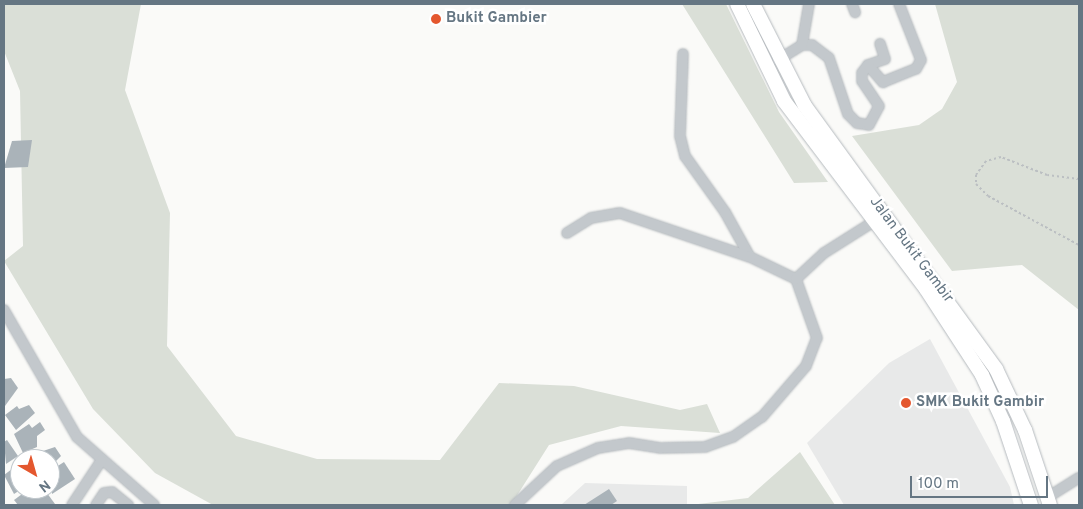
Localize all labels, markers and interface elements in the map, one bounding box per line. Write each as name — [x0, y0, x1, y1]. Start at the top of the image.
place label: Bukit Gambier — [446, 10, 547, 28]
marker: Bukit Gambier — [430, 13, 442, 25]
street label: Jalan Bukit Gambir — [865, 193, 957, 307]
place label: SMK Bukit Gambir — [916, 394, 1044, 412]
marker: SMK Bukit Gambir — [900, 397, 912, 409]
north arrow — [10, 449, 60, 499]
scale bar — [913, 466, 1050, 498]
text: 100 m — [918, 475, 959, 494]
text: N — [35, 476, 53, 495]

